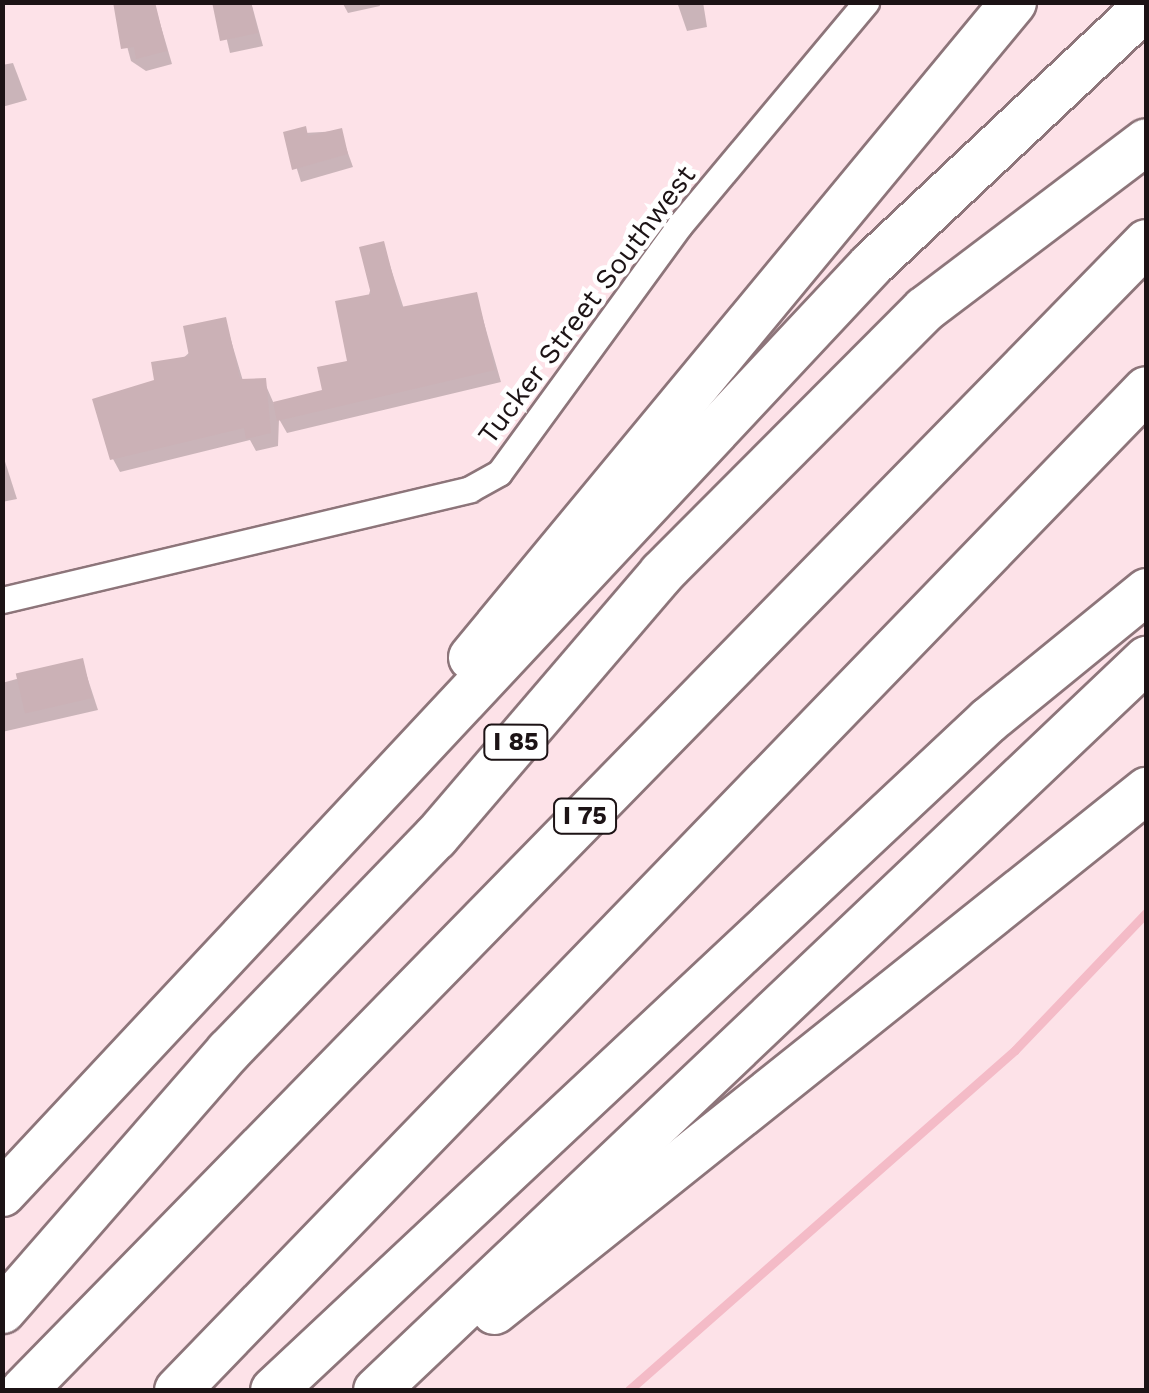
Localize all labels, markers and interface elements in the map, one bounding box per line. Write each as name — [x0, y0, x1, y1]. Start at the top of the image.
street label: Tucker Street Southwest — [471, 159, 703, 451]
road number: I 85 — [481, 722, 551, 762]
road number: I 75 — [552, 796, 618, 836]

